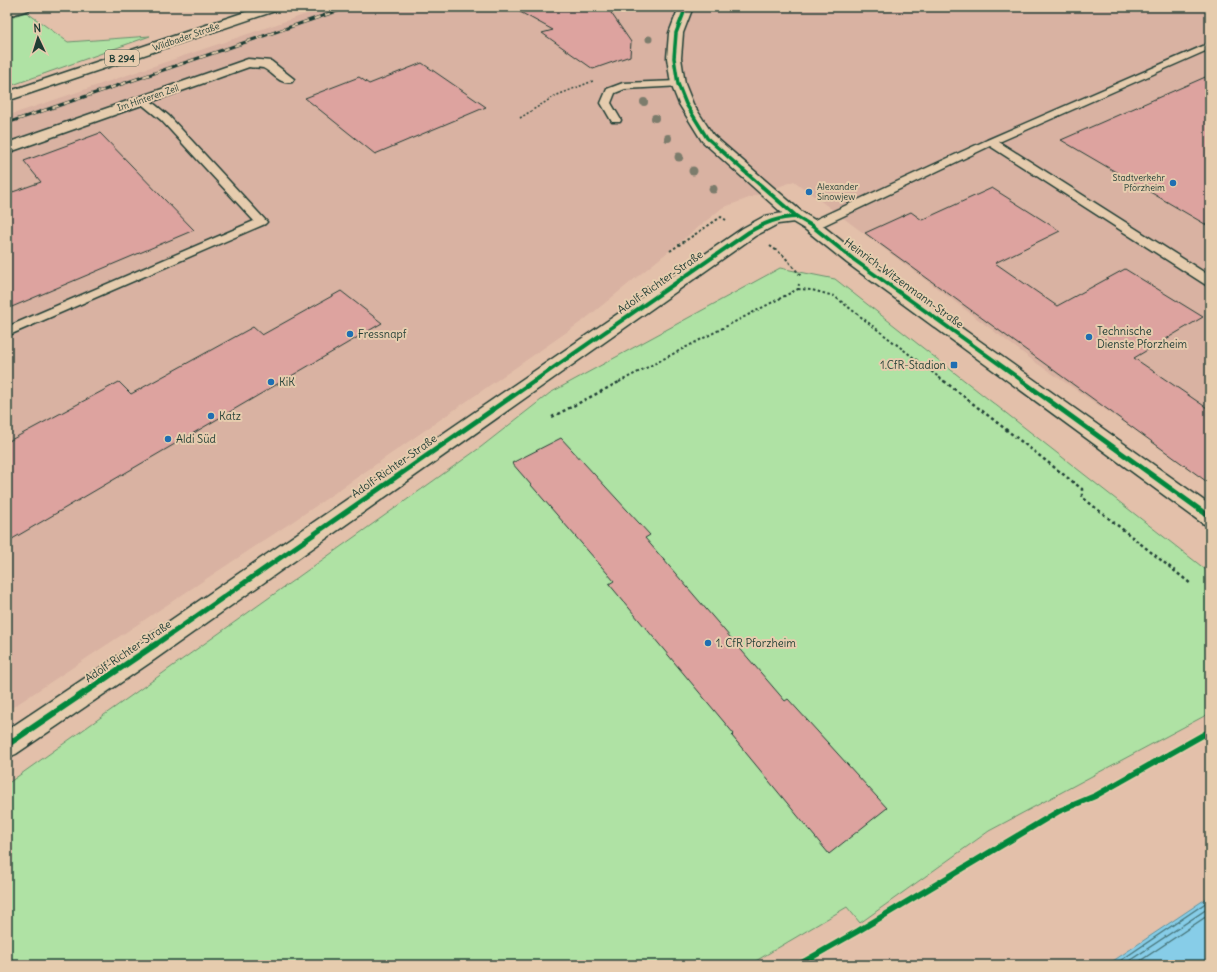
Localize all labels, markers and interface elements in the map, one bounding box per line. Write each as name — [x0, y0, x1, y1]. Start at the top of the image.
north arrow — [18, 18, 58, 58]
street label: Wildbader Straße — [151, 20, 221, 53]
text: N — [33, 21, 42, 35]
road number: B 294 — [105, 50, 139, 66]
street label: Im Hinteren Zeil — [116, 82, 180, 113]
place label: Stadtverkehr Pforzheim — [1113, 172, 1165, 193]
marker: Stadtverkehr Pforzheim — [1168, 178, 1178, 188]
place label: Alexander Sinowjew — [817, 181, 858, 202]
marker: Alexander Sinowjew — [804, 187, 814, 197]
street label: Heinrich-Witzenmann-Straße — [841, 235, 967, 331]
street label: Adolf-Richter-Straße — [614, 247, 706, 317]
place label: Technische Dienste Pforzheim — [1097, 324, 1187, 351]
place label: Fressnapf — [358, 327, 407, 341]
marker: Fressnapf — [345, 329, 355, 339]
marker: Technische Dienste Pforzheim — [1084, 332, 1094, 342]
place label: 1.CfR-Stadion — [880, 358, 946, 372]
marker: 1.CfR-Stadion — [949, 360, 959, 370]
place label: KiK — [279, 375, 295, 389]
marker: KiK — [266, 377, 276, 387]
place label: Katz — [219, 409, 241, 423]
marker: Katz — [206, 411, 216, 421]
street label: Adolf-Richter-Straße — [348, 431, 440, 501]
place label: Aldi Süd — [176, 432, 217, 446]
marker: Aldi Süd — [163, 434, 173, 444]
street label: Adolf-Richter-Straße — [82, 617, 174, 685]
place label: 1. CfR Pforzheim — [716, 636, 796, 650]
marker: 1. CfR Pforzheim — [703, 638, 713, 648]

